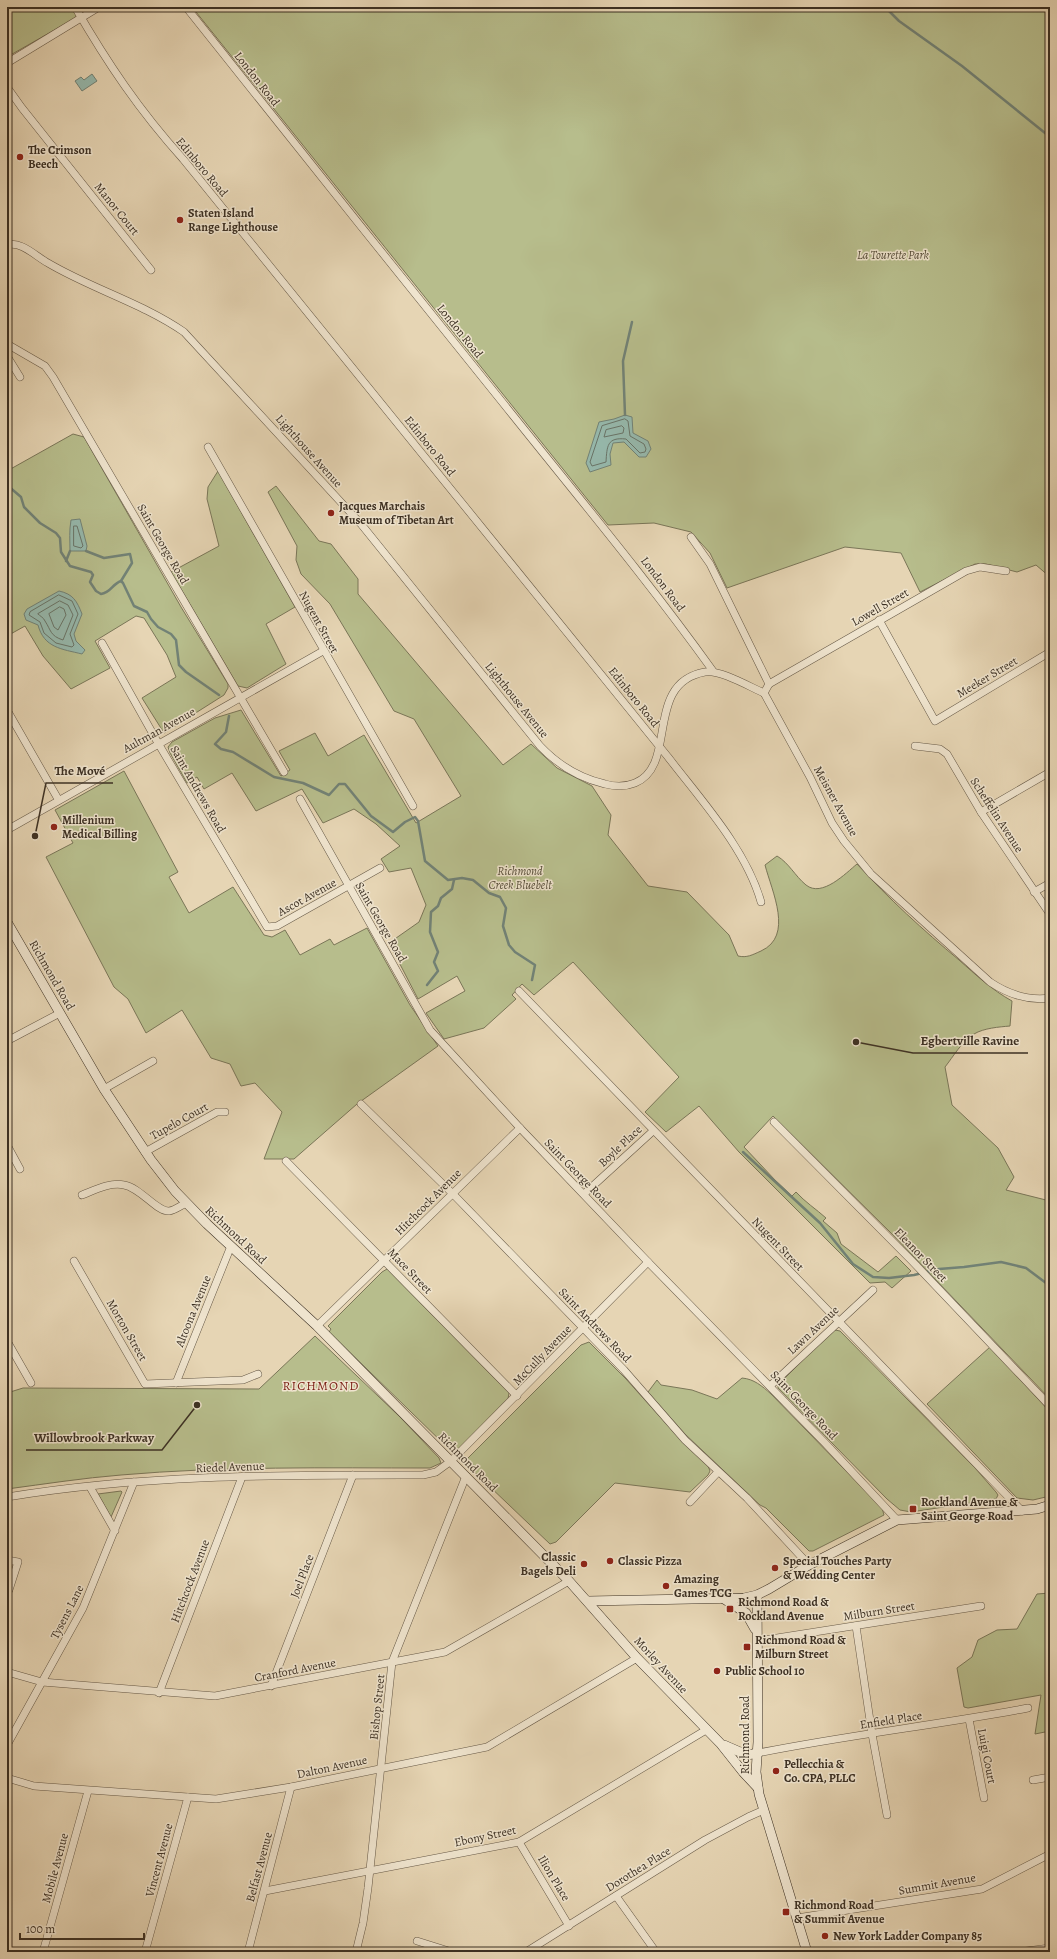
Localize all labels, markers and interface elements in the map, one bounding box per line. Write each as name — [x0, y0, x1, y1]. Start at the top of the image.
street label: London Road — [231, 48, 284, 110]
street label: Edinboro Road — [172, 134, 232, 201]
place label: The Crimson Beech — [28, 142, 92, 172]
marker: The Crimson Beech — [15, 152, 25, 162]
street label: Manor Court — [91, 179, 143, 239]
place label: Staten Island Range Lighthouse — [188, 205, 278, 235]
marker: Staten Island Range Lighthouse — [175, 215, 185, 225]
park label: La Tourette Park — [857, 247, 930, 263]
street label: London Road — [433, 301, 487, 362]
street label: Lighthouse Avenue — [272, 411, 346, 491]
street label: Edinboro Road — [401, 413, 460, 480]
place label: Jacques Marchais Museum of Tibetan Art — [339, 498, 454, 528]
street label: Saint George Road — [133, 501, 193, 588]
marker: Jacques Marchais Museum of Tibetan Art — [326, 508, 336, 518]
street label: London Road — [637, 553, 689, 615]
street label: Lowell Street — [849, 584, 911, 630]
street label: Nugent Street — [295, 588, 343, 656]
street label: Meeker Street — [954, 653, 1020, 701]
street label: Lighthouse Avenue — [482, 659, 552, 741]
street label: Edinboro Road — [605, 664, 664, 731]
street label: Aultman Avenue — [119, 704, 198, 757]
street label: Saint Andrews Road — [166, 742, 230, 836]
callout: The Mové — [46, 758, 113, 783]
text: The Mové — [55, 762, 105, 779]
street label: Meisner Avenue — [810, 763, 862, 839]
street label: Scheffelin Avenue — [967, 774, 1027, 856]
place label: Millenium Medical Billing — [62, 812, 138, 842]
marker: Millenium Medical Billing — [49, 822, 59, 832]
park label: Richmond Creek Bluebelt — [488, 863, 552, 893]
street label: Ascot Avenue — [274, 874, 339, 920]
street label: Saint George Road — [351, 879, 411, 966]
street label: Richmond Road — [25, 937, 79, 1013]
callout: Egbertville Ravine — [913, 1028, 1028, 1053]
text: Egbertville Ravine — [921, 1032, 1019, 1049]
street label: Tupelo Court — [147, 1098, 211, 1144]
street label: Boyle Place — [595, 1122, 645, 1170]
street label: Saint George Road — [541, 1135, 616, 1211]
street label: Hitchcock Avenue — [391, 1165, 465, 1239]
street label: Richmond Road — [202, 1202, 271, 1268]
street label: Nugent Street — [748, 1214, 808, 1274]
street label: Eleanor Street — [891, 1224, 951, 1286]
street label: Mace Street — [384, 1245, 436, 1297]
street label: Altoona Avenue — [171, 1273, 215, 1350]
street label: Saint Andrews Road — [555, 1284, 635, 1366]
street label: Morton Street — [103, 1296, 151, 1364]
street label: Lawn Avenue — [784, 1302, 842, 1358]
street label: McCully Avenue — [509, 1321, 575, 1389]
street label: Saint George Road — [767, 1367, 842, 1443]
district label: RICHMOND — [283, 1377, 359, 1394]
callout: Willowbrook Parkway — [26, 1425, 162, 1450]
text: Willowbrook Parkway — [33, 1429, 155, 1446]
street label: Richmond Road — [435, 1429, 502, 1496]
street label: Riedel Avenue — [195, 1458, 265, 1476]
place label: Rockland Avenue & Saint George Road — [921, 1494, 1018, 1524]
marker: Rockland Avenue & Saint George Road — [908, 1504, 918, 1514]
street label: Hitchcock Avenue — [167, 1537, 213, 1625]
place label: Classic Bagels Deli — [521, 1549, 576, 1579]
street label: Joel Place — [286, 1552, 318, 1600]
place label: Classic Pizza — [618, 1553, 682, 1569]
place label: Special Touches Party & Wedding Center — [783, 1553, 892, 1583]
marker: Classic Pizza — [605, 1556, 615, 1566]
marker: Classic Bagels Deli — [579, 1559, 589, 1569]
marker: Special Touches Party & Wedding Center — [770, 1563, 780, 1573]
place label: Amazing Games TCG — [673, 1571, 732, 1601]
marker: Amazing Games TCG — [661, 1581, 671, 1591]
street label: Tysens Lane — [46, 1582, 88, 1642]
place label: Richmond Road & Rockland Avenue — [738, 1594, 829, 1624]
street label: Milburn Street — [842, 1597, 916, 1625]
marker: Richmond Road & Rockland Avenue — [725, 1604, 735, 1614]
place label: Richmond Road & Milburn Street — [755, 1632, 846, 1662]
street label: Morley Avenue — [631, 1633, 691, 1697]
marker: Richmond Road & Milburn Street — [742, 1642, 752, 1652]
street label: Cranford Avenue — [253, 1654, 337, 1686]
place label: Public School 10 — [725, 1663, 804, 1679]
marker: Public School 10 — [712, 1666, 722, 1676]
street label: Bishop Street — [366, 1673, 388, 1741]
street label: Richmond Road — [737, 1695, 753, 1774]
street label: Enfield Place — [859, 1707, 923, 1733]
street label: Luigi Court — [974, 1727, 1000, 1785]
street label: Dalton Avenue — [295, 1752, 369, 1782]
place label: Pellecchia & Co. CPA, PLLC — [784, 1756, 856, 1786]
marker: Pellecchia & Co. CPA, PLLC — [771, 1766, 781, 1776]
street label: Vincent Avenue — [141, 1821, 177, 1900]
street label: Ebony Street — [453, 1822, 517, 1850]
street label: Belfast Avenue — [242, 1830, 276, 1904]
street label: Mobile Avenue — [38, 1831, 72, 1905]
street label: Dorothea Place — [602, 1843, 674, 1895]
street label: Ilion Place — [534, 1852, 574, 1904]
street label: Summit Avenue — [897, 1869, 977, 1899]
place label: Richmond Road & Summit Avenue — [794, 1897, 885, 1927]
marker: Richmond Road & Summit Avenue — [781, 1907, 791, 1917]
scale bar — [20, 1915, 144, 1941]
text: 100 m — [26, 1921, 55, 1937]
place label: New York Ladder Company 85 — [833, 1928, 982, 1944]
marker: New York Ladder Company 85 — [820, 1931, 830, 1941]

